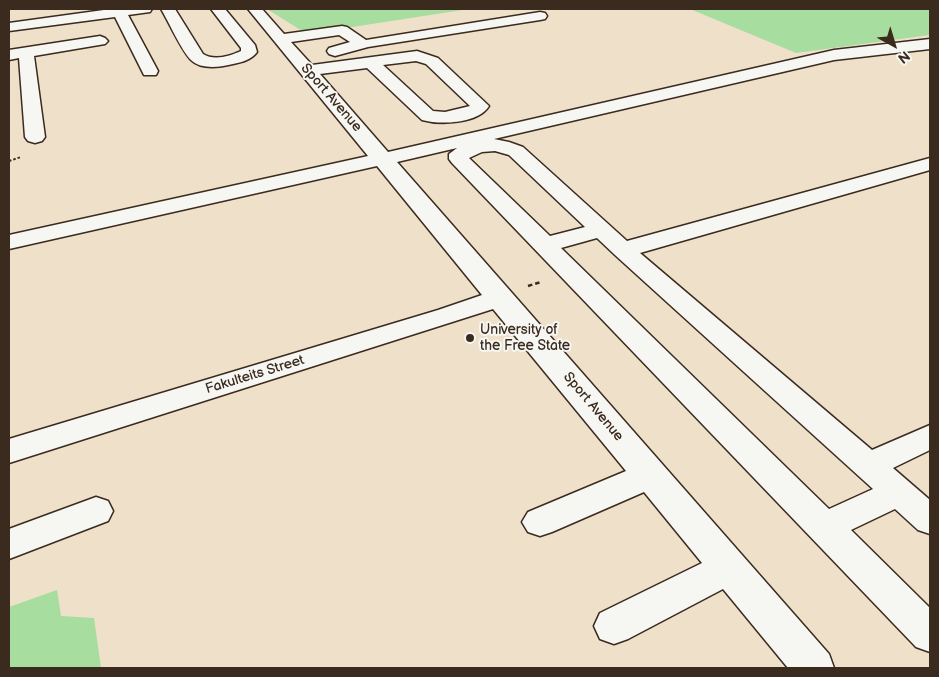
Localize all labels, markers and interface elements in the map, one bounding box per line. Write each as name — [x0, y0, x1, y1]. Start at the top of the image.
north arrow — [869, 20, 919, 70]
text: N — [894, 47, 913, 67]
street label: Sport Avenue — [297, 60, 365, 136]
place label: University of the Free State — [480, 322, 570, 354]
marker: University of the Free State — [464, 332, 476, 344]
street label: Fakulteits Street — [204, 352, 306, 398]
street label: Sport Avenue — [559, 369, 627, 445]

